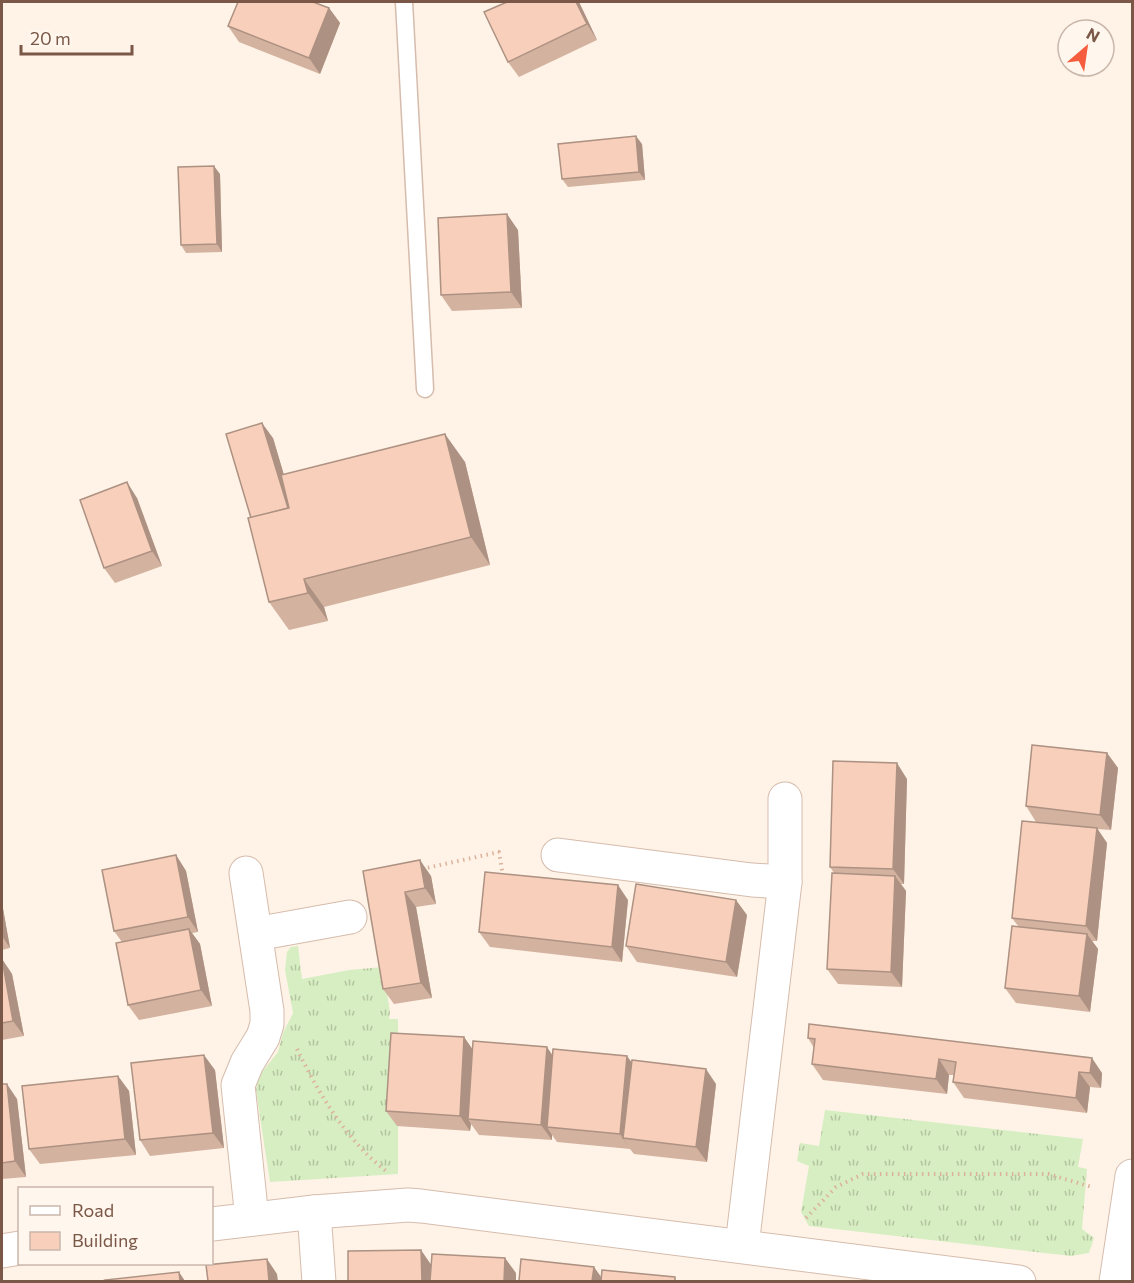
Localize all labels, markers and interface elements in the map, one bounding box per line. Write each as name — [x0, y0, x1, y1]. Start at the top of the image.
scale bar — [21, 18, 132, 56]
north arrow — [1056, 18, 1116, 78]
text: N — [1084, 23, 1103, 46]
text: 20 m — [30, 27, 71, 49]
legend — [18, 1187, 213, 1265]
text: Road — [72, 1199, 114, 1221]
text: Building — [72, 1229, 138, 1251]

